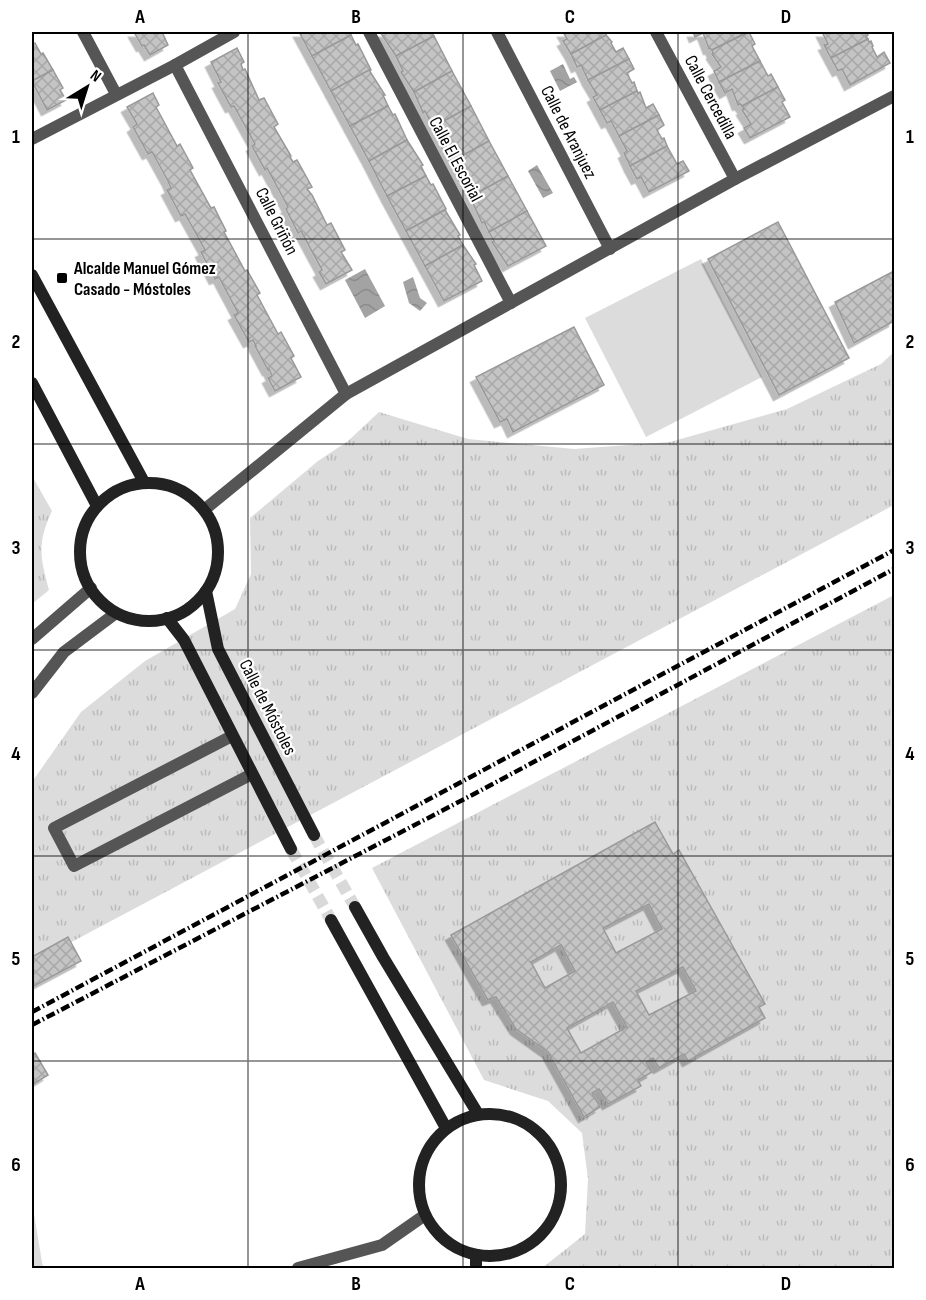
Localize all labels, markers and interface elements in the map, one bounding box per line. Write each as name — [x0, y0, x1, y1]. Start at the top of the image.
text: A — [134, 5, 145, 29]
text: B — [351, 5, 361, 29]
text: C — [565, 5, 575, 29]
text: D — [781, 5, 791, 29]
street label: Calle Cercedilla — [680, 52, 741, 143]
north arrow — [57, 57, 117, 117]
text: N — [86, 66, 105, 86]
street label: Calle de Aranjuez — [536, 82, 601, 183]
street label: Calle El Escorial — [424, 113, 487, 205]
text: 1 — [12, 125, 20, 149]
text: 1 — [906, 125, 914, 149]
street label: Calle Griñón — [251, 184, 302, 258]
place label: Alcalde Manuel Gómez Casado - Móstoles — [73, 258, 216, 300]
marker: Alcalde Manuel Gómez Casado - Móstoles — [55, 271, 69, 285]
text: 2 — [12, 330, 20, 354]
text: 2 — [906, 330, 914, 354]
text: 3 — [12, 536, 21, 560]
text: 3 — [906, 536, 915, 560]
street label: Calle de Móstoles — [235, 656, 301, 758]
text: 4 — [11, 742, 21, 766]
text: 4 — [905, 742, 915, 766]
text: 5 — [12, 947, 21, 971]
text: 5 — [906, 947, 915, 971]
text: 6 — [11, 1153, 21, 1177]
text: 6 — [905, 1153, 915, 1177]
text: A — [134, 1272, 145, 1296]
text: B — [351, 1272, 361, 1296]
text: C — [565, 1272, 575, 1296]
text: D — [781, 1272, 791, 1296]

